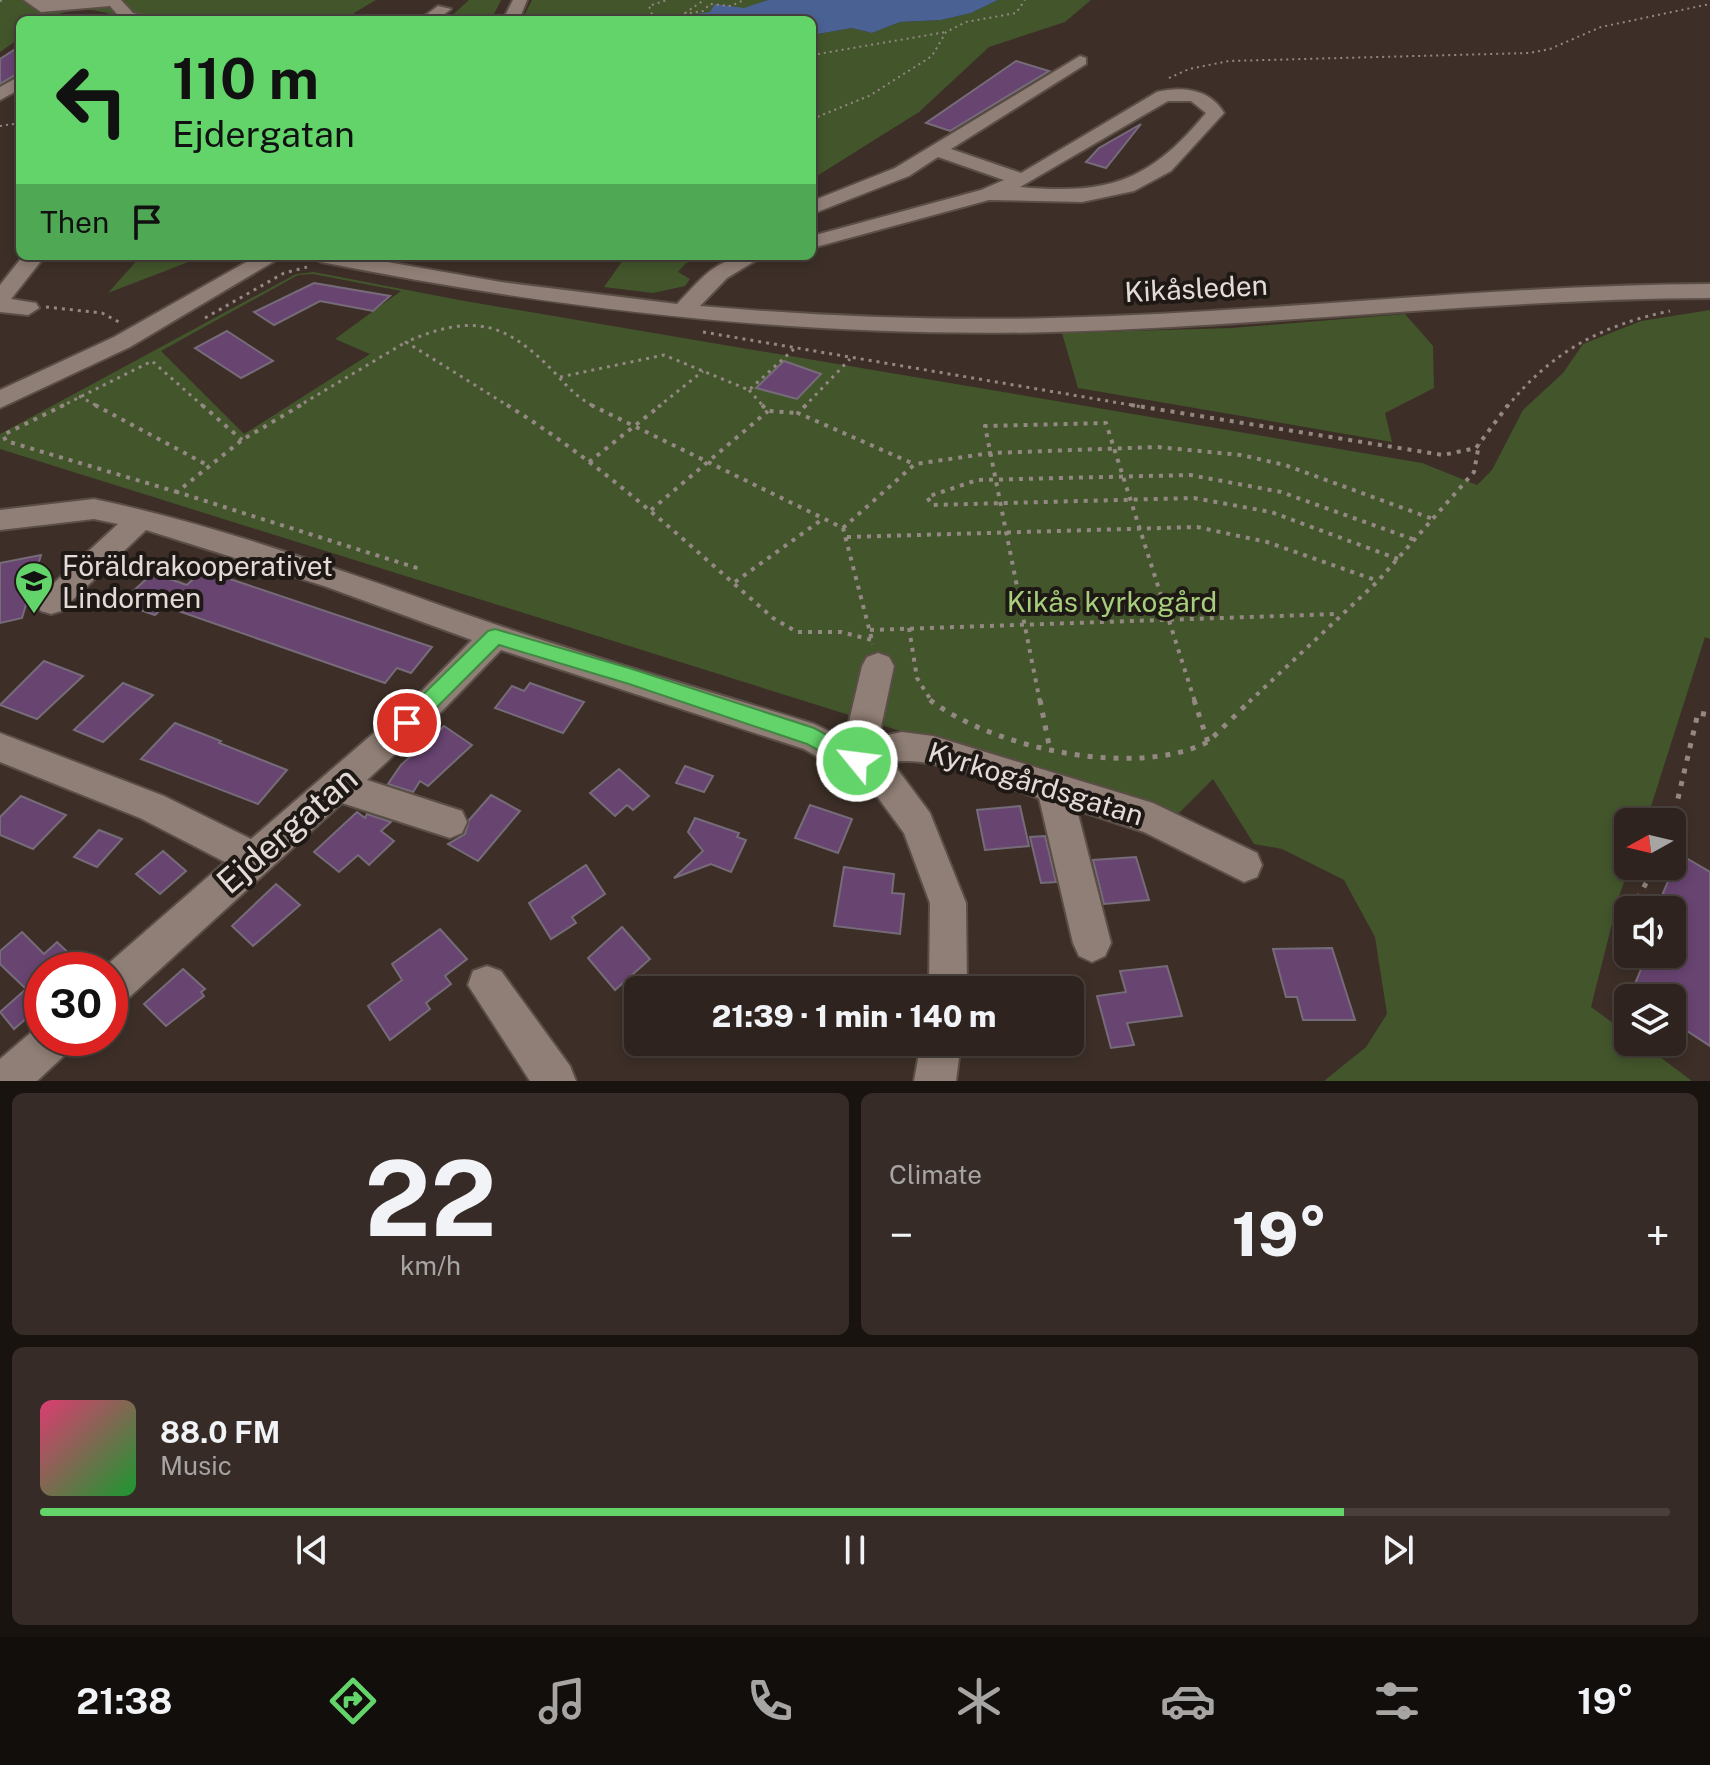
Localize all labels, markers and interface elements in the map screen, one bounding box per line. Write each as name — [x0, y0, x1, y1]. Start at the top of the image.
text: 110 m — [172, 46, 319, 112]
icon: left — [40, 48, 144, 152]
text: Ejdergatan — [172, 113, 355, 155]
icon: arrive — [125, 200, 169, 244]
text: Then — [40, 204, 109, 240]
street label: Kikåsleden — [1124, 268, 1268, 308]
place label: Föräldrakooperativet Lindormen — [62, 549, 333, 614]
school or university icon: Föräldrakooperativet Lindormen — [13, 560, 55, 615]
park label: Kikås kyrkogård — [1007, 585, 1217, 618]
pin — [373, 689, 441, 757]
icon: arrive — [385, 701, 429, 745]
position arrow — [815, 719, 899, 803]
street label: Kyrkogårdsgatan — [925, 735, 1147, 831]
street label: Ejdergatan — [209, 758, 365, 902]
north arrow — [1614, 808, 1686, 880]
map controls — [1614, 808, 1686, 1056]
button: sound — [1614, 896, 1686, 968]
speed limit sign: 30 — [24, 952, 128, 1056]
button: layers — [1614, 984, 1686, 1056]
text: 21:39 · 1 min · 140 m — [712, 998, 996, 1034]
text: 22 — [364, 1137, 497, 1259]
text: Climate — [889, 1159, 982, 1190]
text: 19° — [1232, 1199, 1327, 1270]
text: − — [889, 1209, 913, 1261]
text: + — [1646, 1209, 1670, 1261]
text: km/h — [400, 1250, 461, 1281]
text: 88.0 FM — [160, 1414, 280, 1450]
text: Music — [160, 1450, 232, 1481]
icon: previous — [290, 1528, 334, 1572]
icon: pause — [833, 1528, 877, 1572]
icon: next — [1376, 1528, 1420, 1572]
icon: directions — [325, 1673, 381, 1729]
icon: music — [534, 1673, 590, 1729]
icon: phone — [742, 1673, 798, 1729]
icon: climate — [951, 1673, 1007, 1729]
icon: car — [1160, 1673, 1216, 1729]
icon: filters — [1369, 1673, 1425, 1729]
text: 21:38 — [76, 1680, 172, 1722]
text: 19° — [1577, 1680, 1634, 1722]

